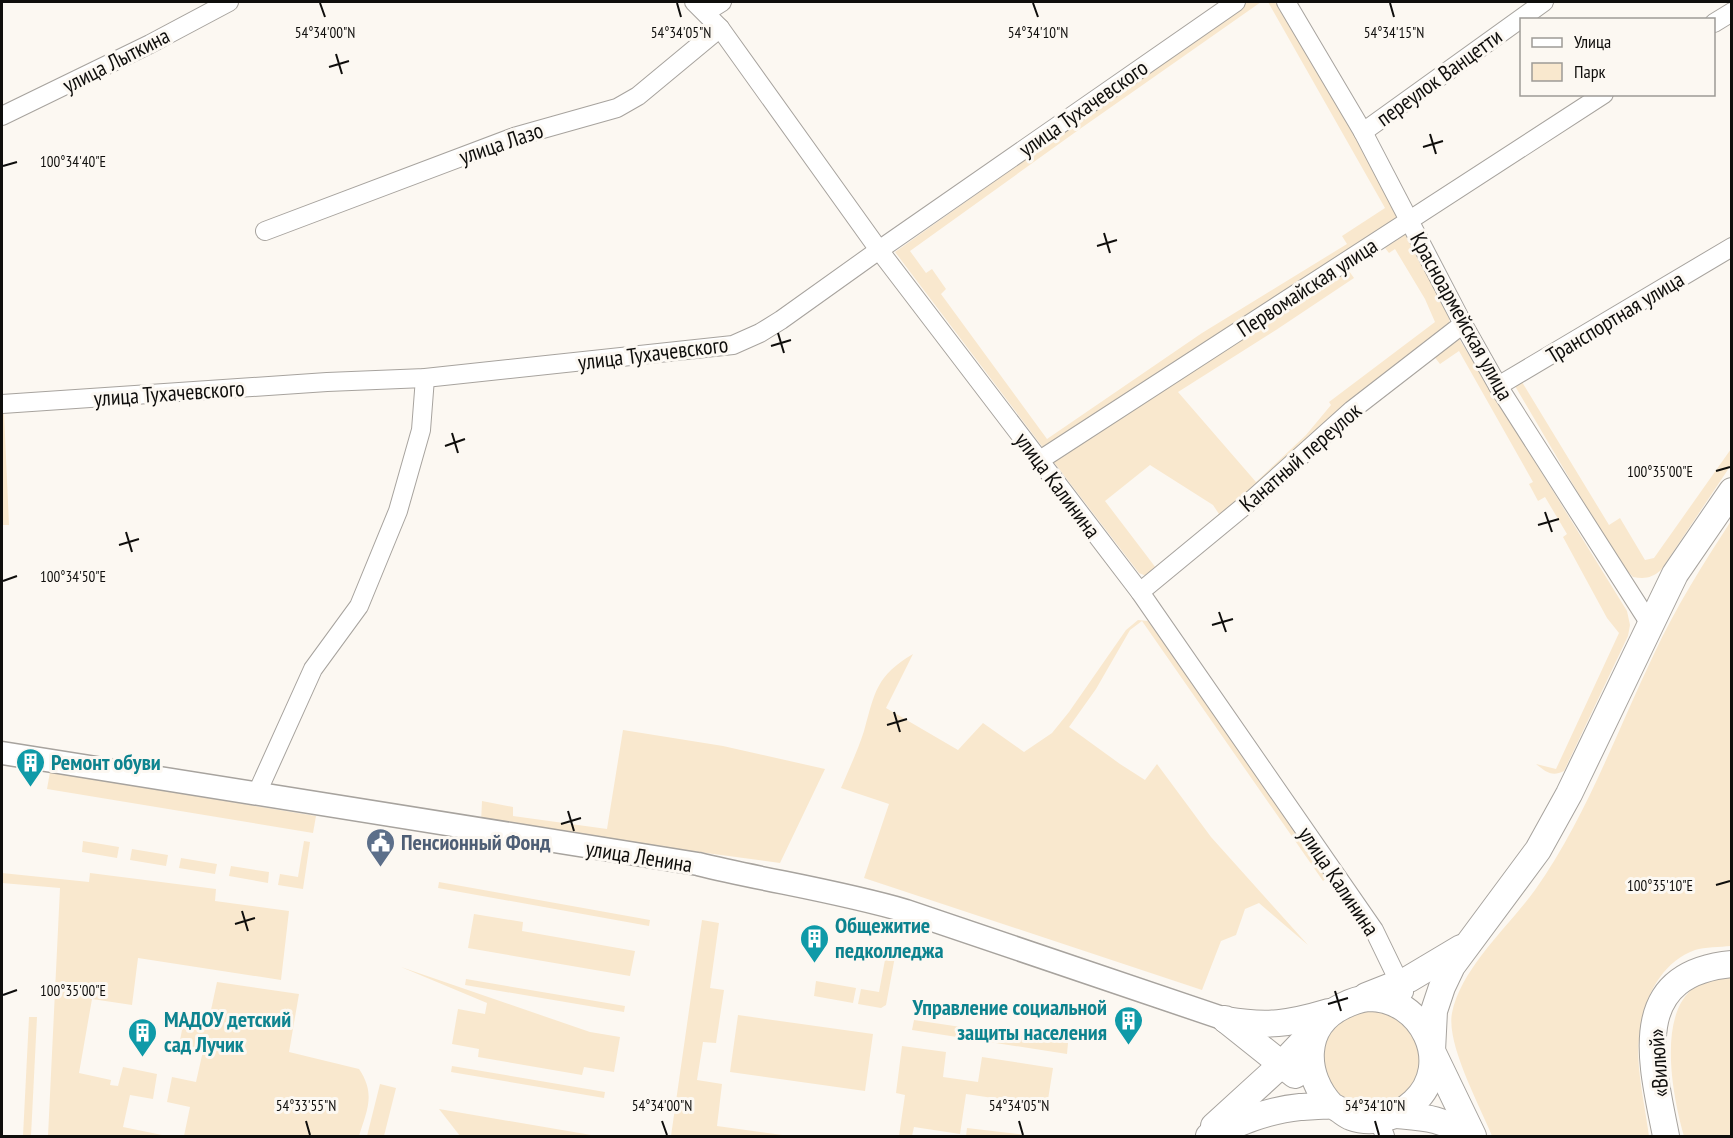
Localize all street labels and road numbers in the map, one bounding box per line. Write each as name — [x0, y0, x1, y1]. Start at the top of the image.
street label: улица Лыткина — [58, 21, 174, 99]
street label: переулок Ванцетти — [1371, 22, 1507, 132]
street label: улица Тухачевского — [1013, 53, 1153, 163]
street label: улица Лазо — [455, 116, 547, 170]
street label: Красноармейская улица — [1404, 227, 1520, 405]
street label: Первомайская улица — [1231, 231, 1383, 343]
street label: Транспортная улица — [1541, 265, 1689, 369]
street label: улица Тухачевского — [576, 330, 730, 376]
street label: улица Тухачевского — [93, 374, 245, 412]
street label: Канатный переулок — [1233, 396, 1367, 518]
street label: улица Калинина — [1009, 426, 1107, 544]
street label: улица Калинина — [1292, 821, 1386, 941]
street label: улица Ленина — [584, 834, 694, 878]
street label: «Вилюй» — [1642, 1028, 1674, 1098]

